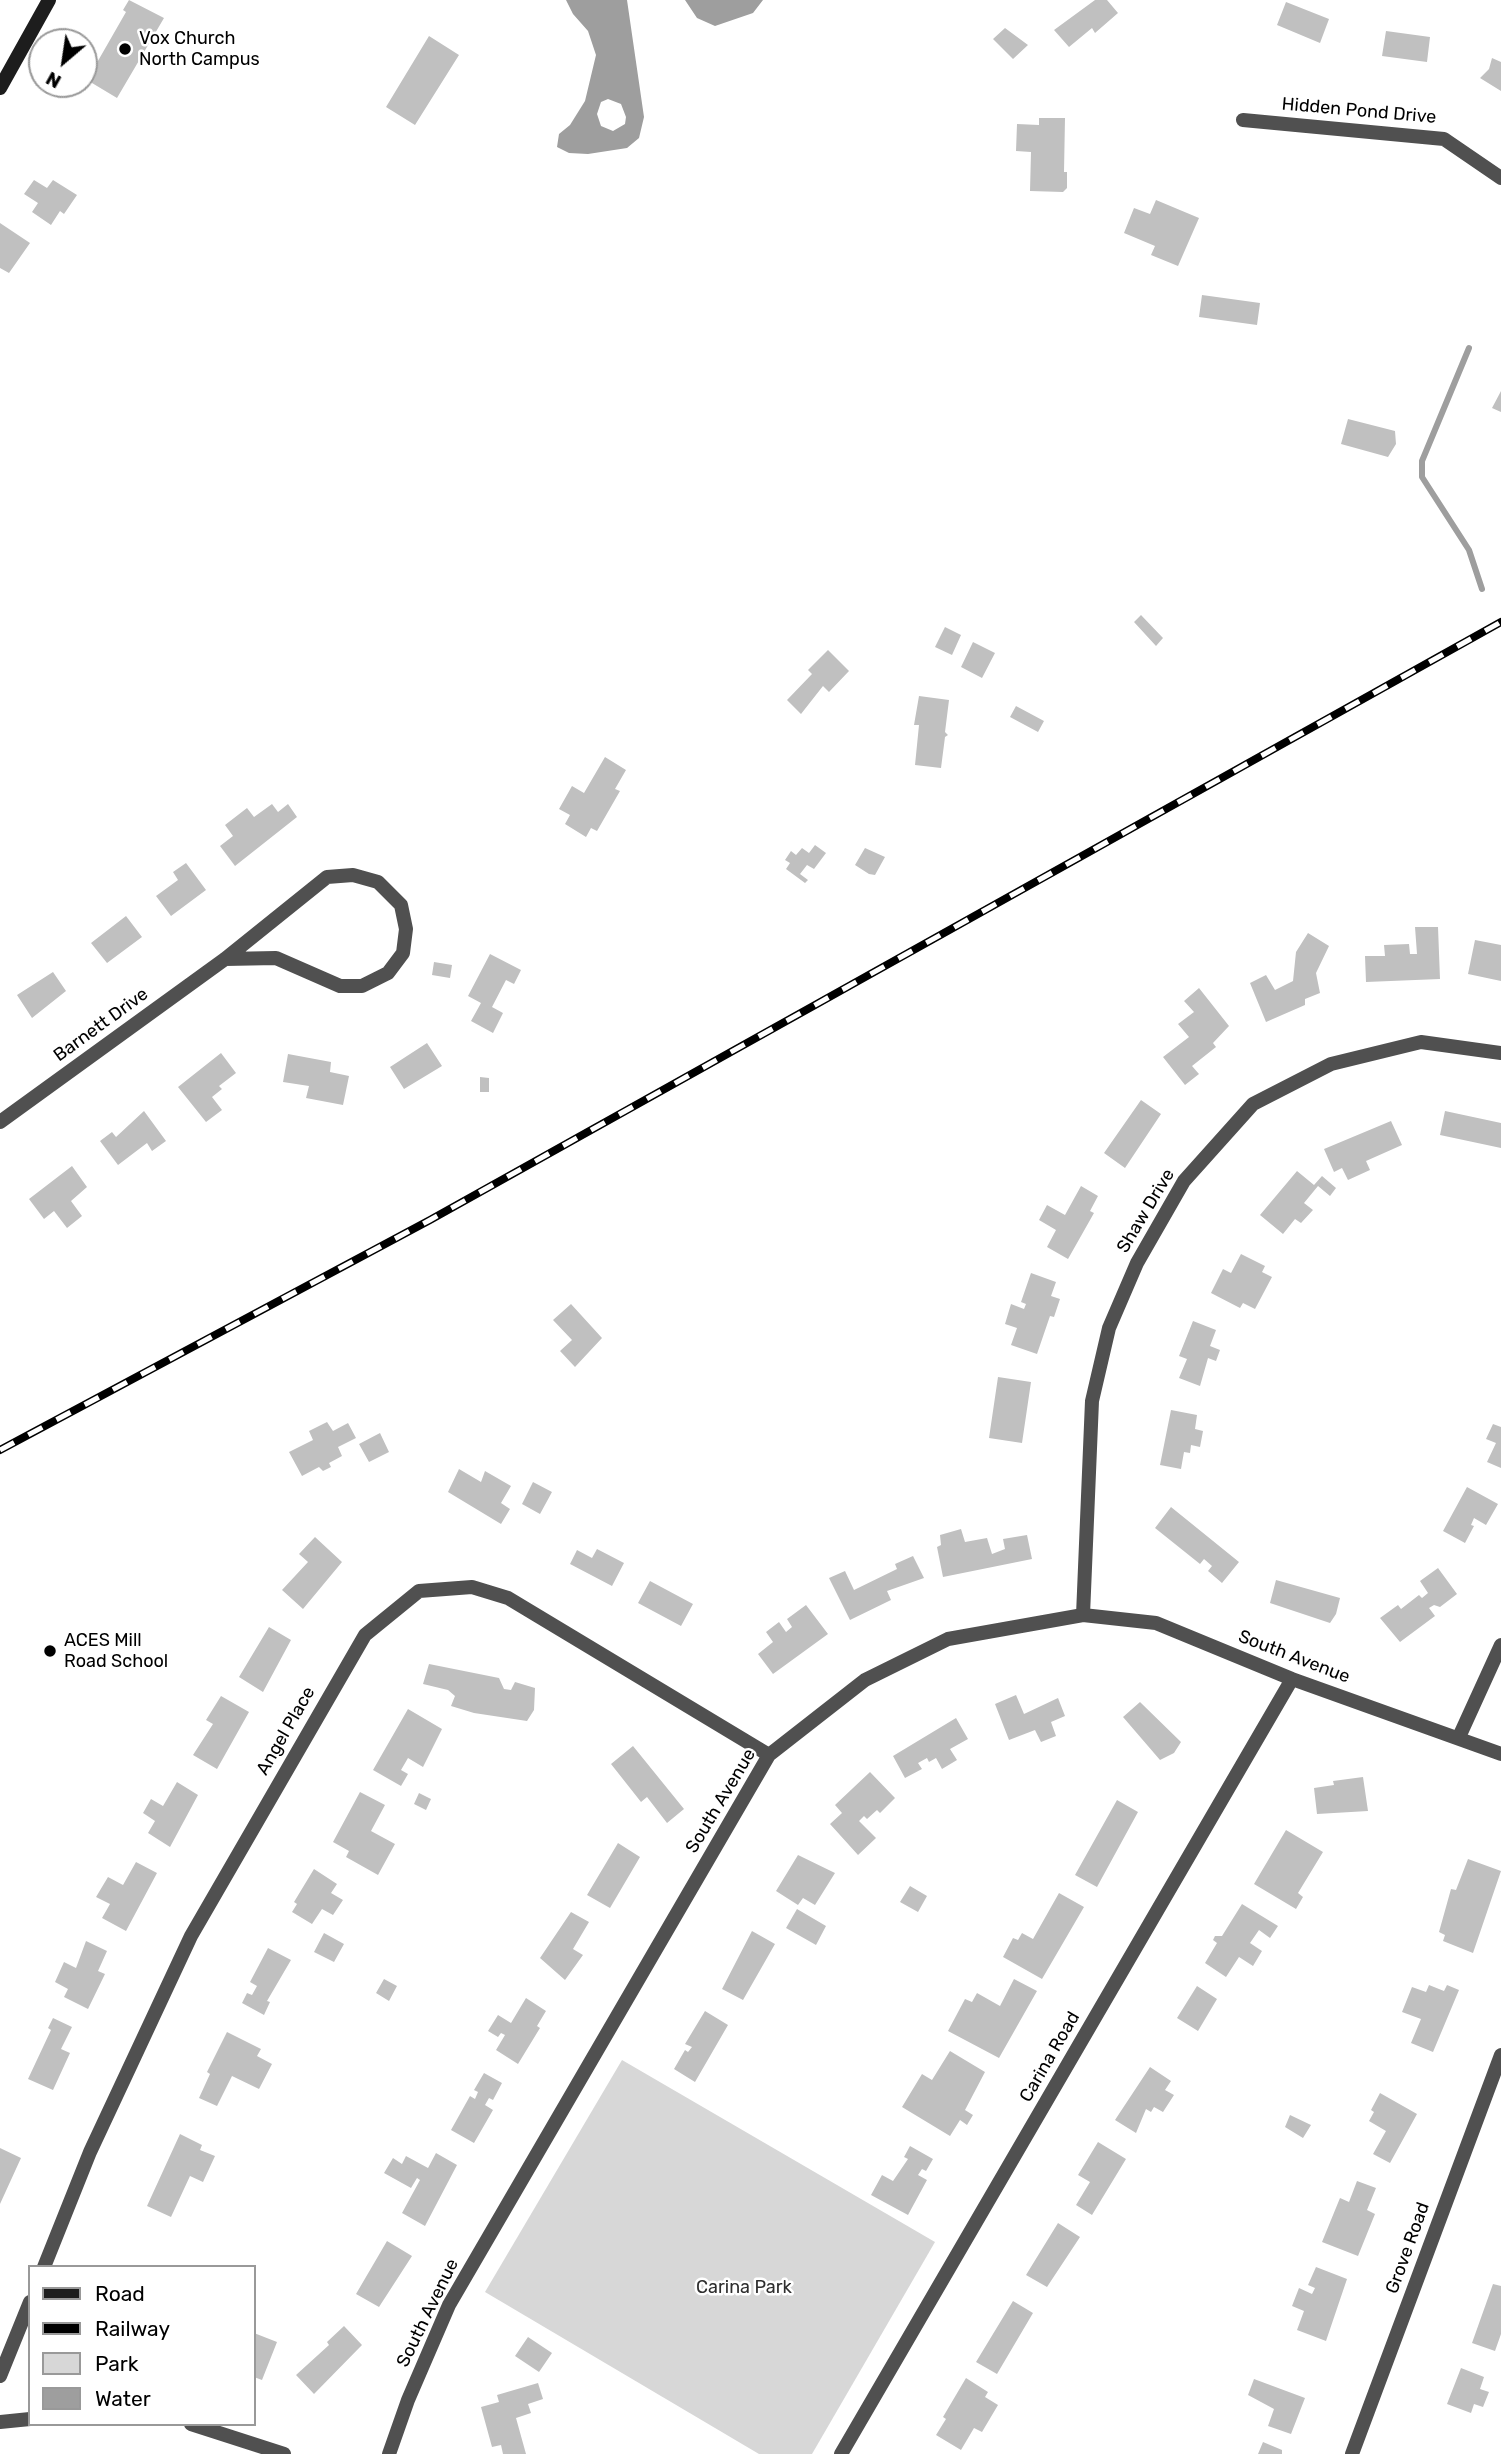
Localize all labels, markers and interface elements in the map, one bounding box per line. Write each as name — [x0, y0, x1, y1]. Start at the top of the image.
north arrow — [28, 28, 98, 98]
place label: Vox Church North Campus — [139, 28, 260, 70]
marker: Vox Church North Campus — [117, 41, 133, 57]
text: N — [42, 67, 65, 93]
street label: Hidden Pond Drive — [1281, 93, 1437, 129]
street label: Barnett Drive — [50, 983, 152, 1067]
street label: Shaw Drive — [1112, 1165, 1180, 1257]
street label: South Avenue — [1235, 1626, 1353, 1688]
place label: ACES Mill Road School — [64, 1630, 168, 1672]
marker: ACES Mill Road School — [42, 1643, 58, 1659]
street label: Angel Place — [252, 1683, 320, 1779]
street label: South Avenue — [681, 1745, 761, 1857]
street label: Carina Road — [1015, 2008, 1085, 2106]
street label: Grove Road — [1381, 2199, 1435, 2297]
street label: South Avenue — [392, 2255, 464, 2371]
legend — [28, 2265, 256, 2426]
park label: Carina Park — [696, 2277, 792, 2299]
text: Road — [95, 2281, 145, 2306]
text: Railway — [95, 2316, 170, 2341]
text: Park — [95, 2351, 139, 2376]
text: Water — [95, 2386, 151, 2411]

